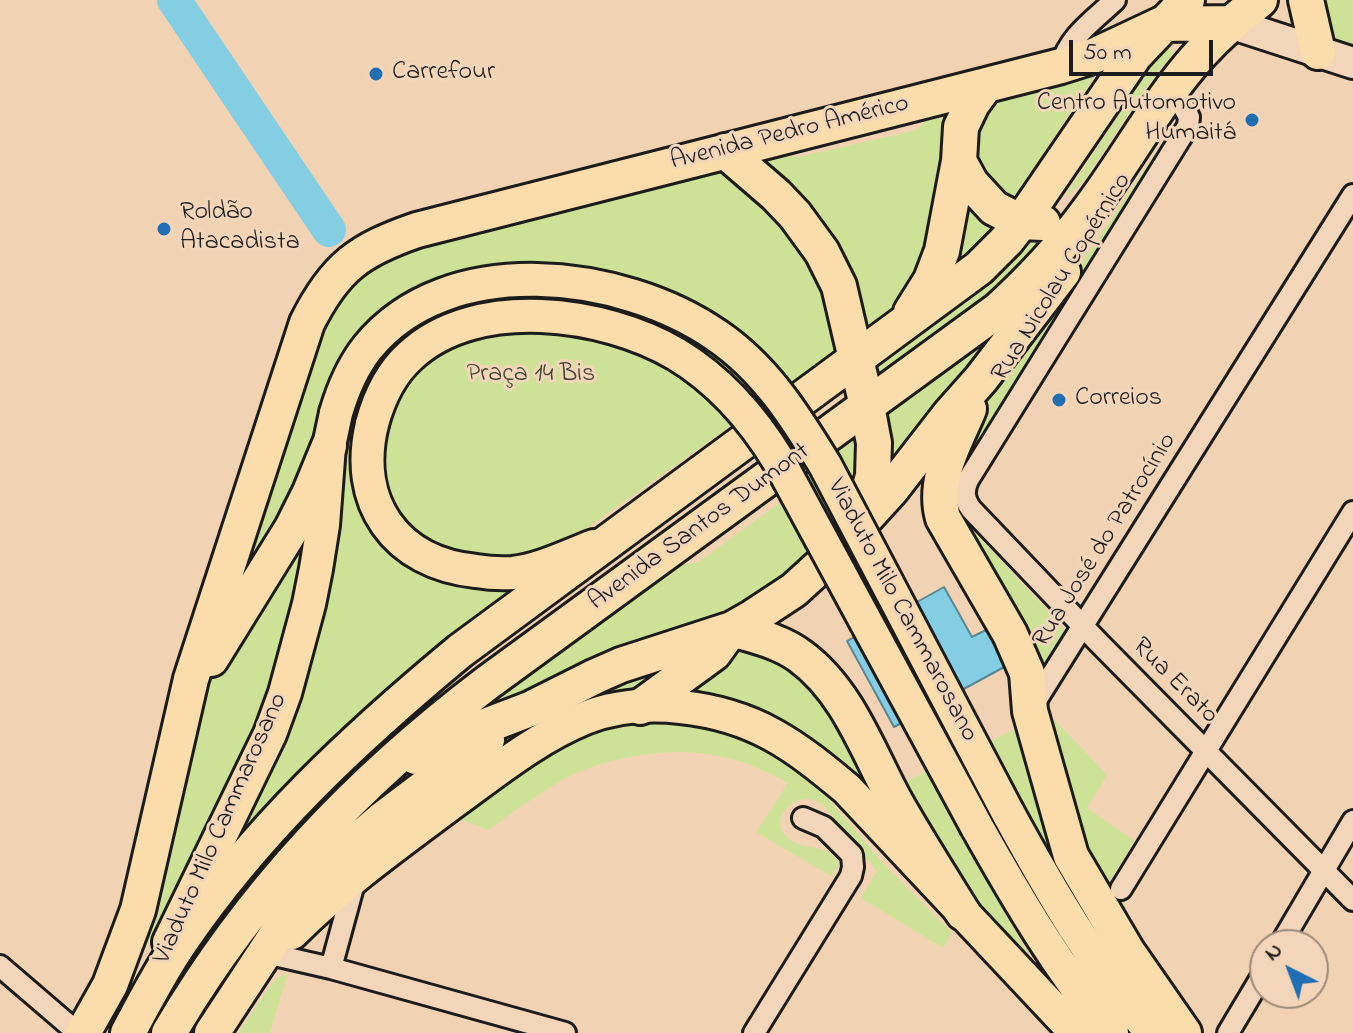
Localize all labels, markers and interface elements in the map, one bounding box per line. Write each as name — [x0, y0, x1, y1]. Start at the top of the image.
scale bar — [1073, 24, 1217, 74]
text: 50 m — [1083, 36, 1132, 71]
place label: Carrefour — [392, 58, 495, 90]
marker: Carrefour — [367, 65, 385, 83]
street label: Avenida Pedro Américo — [668, 89, 912, 179]
place label: Centro Automotivo Humaitá — [1037, 89, 1236, 150]
marker: Centro Automotivo Humaitá — [1243, 111, 1261, 129]
street label: Rua Nicolau Copérnico — [986, 168, 1140, 388]
place label: Roldão Atacadista — [180, 198, 300, 260]
marker: Roldão Atacadista — [155, 220, 173, 238]
park label: Praça 14 Bis — [467, 360, 595, 392]
place label: Correios — [1075, 384, 1162, 416]
marker: Correios — [1050, 391, 1068, 409]
street label: Rua José do Patrocínio — [1027, 428, 1185, 654]
street label: Avenida Santos Dumont — [583, 437, 817, 619]
street label: Viaduto Milo Cammarosano — [818, 474, 984, 748]
street label: Rua Erato — [1124, 632, 1224, 732]
street label: Viaduto Milo Cammarosano — [148, 689, 296, 969]
north arrow — [1249, 929, 1329, 1009]
text: N — [1258, 936, 1291, 970]

